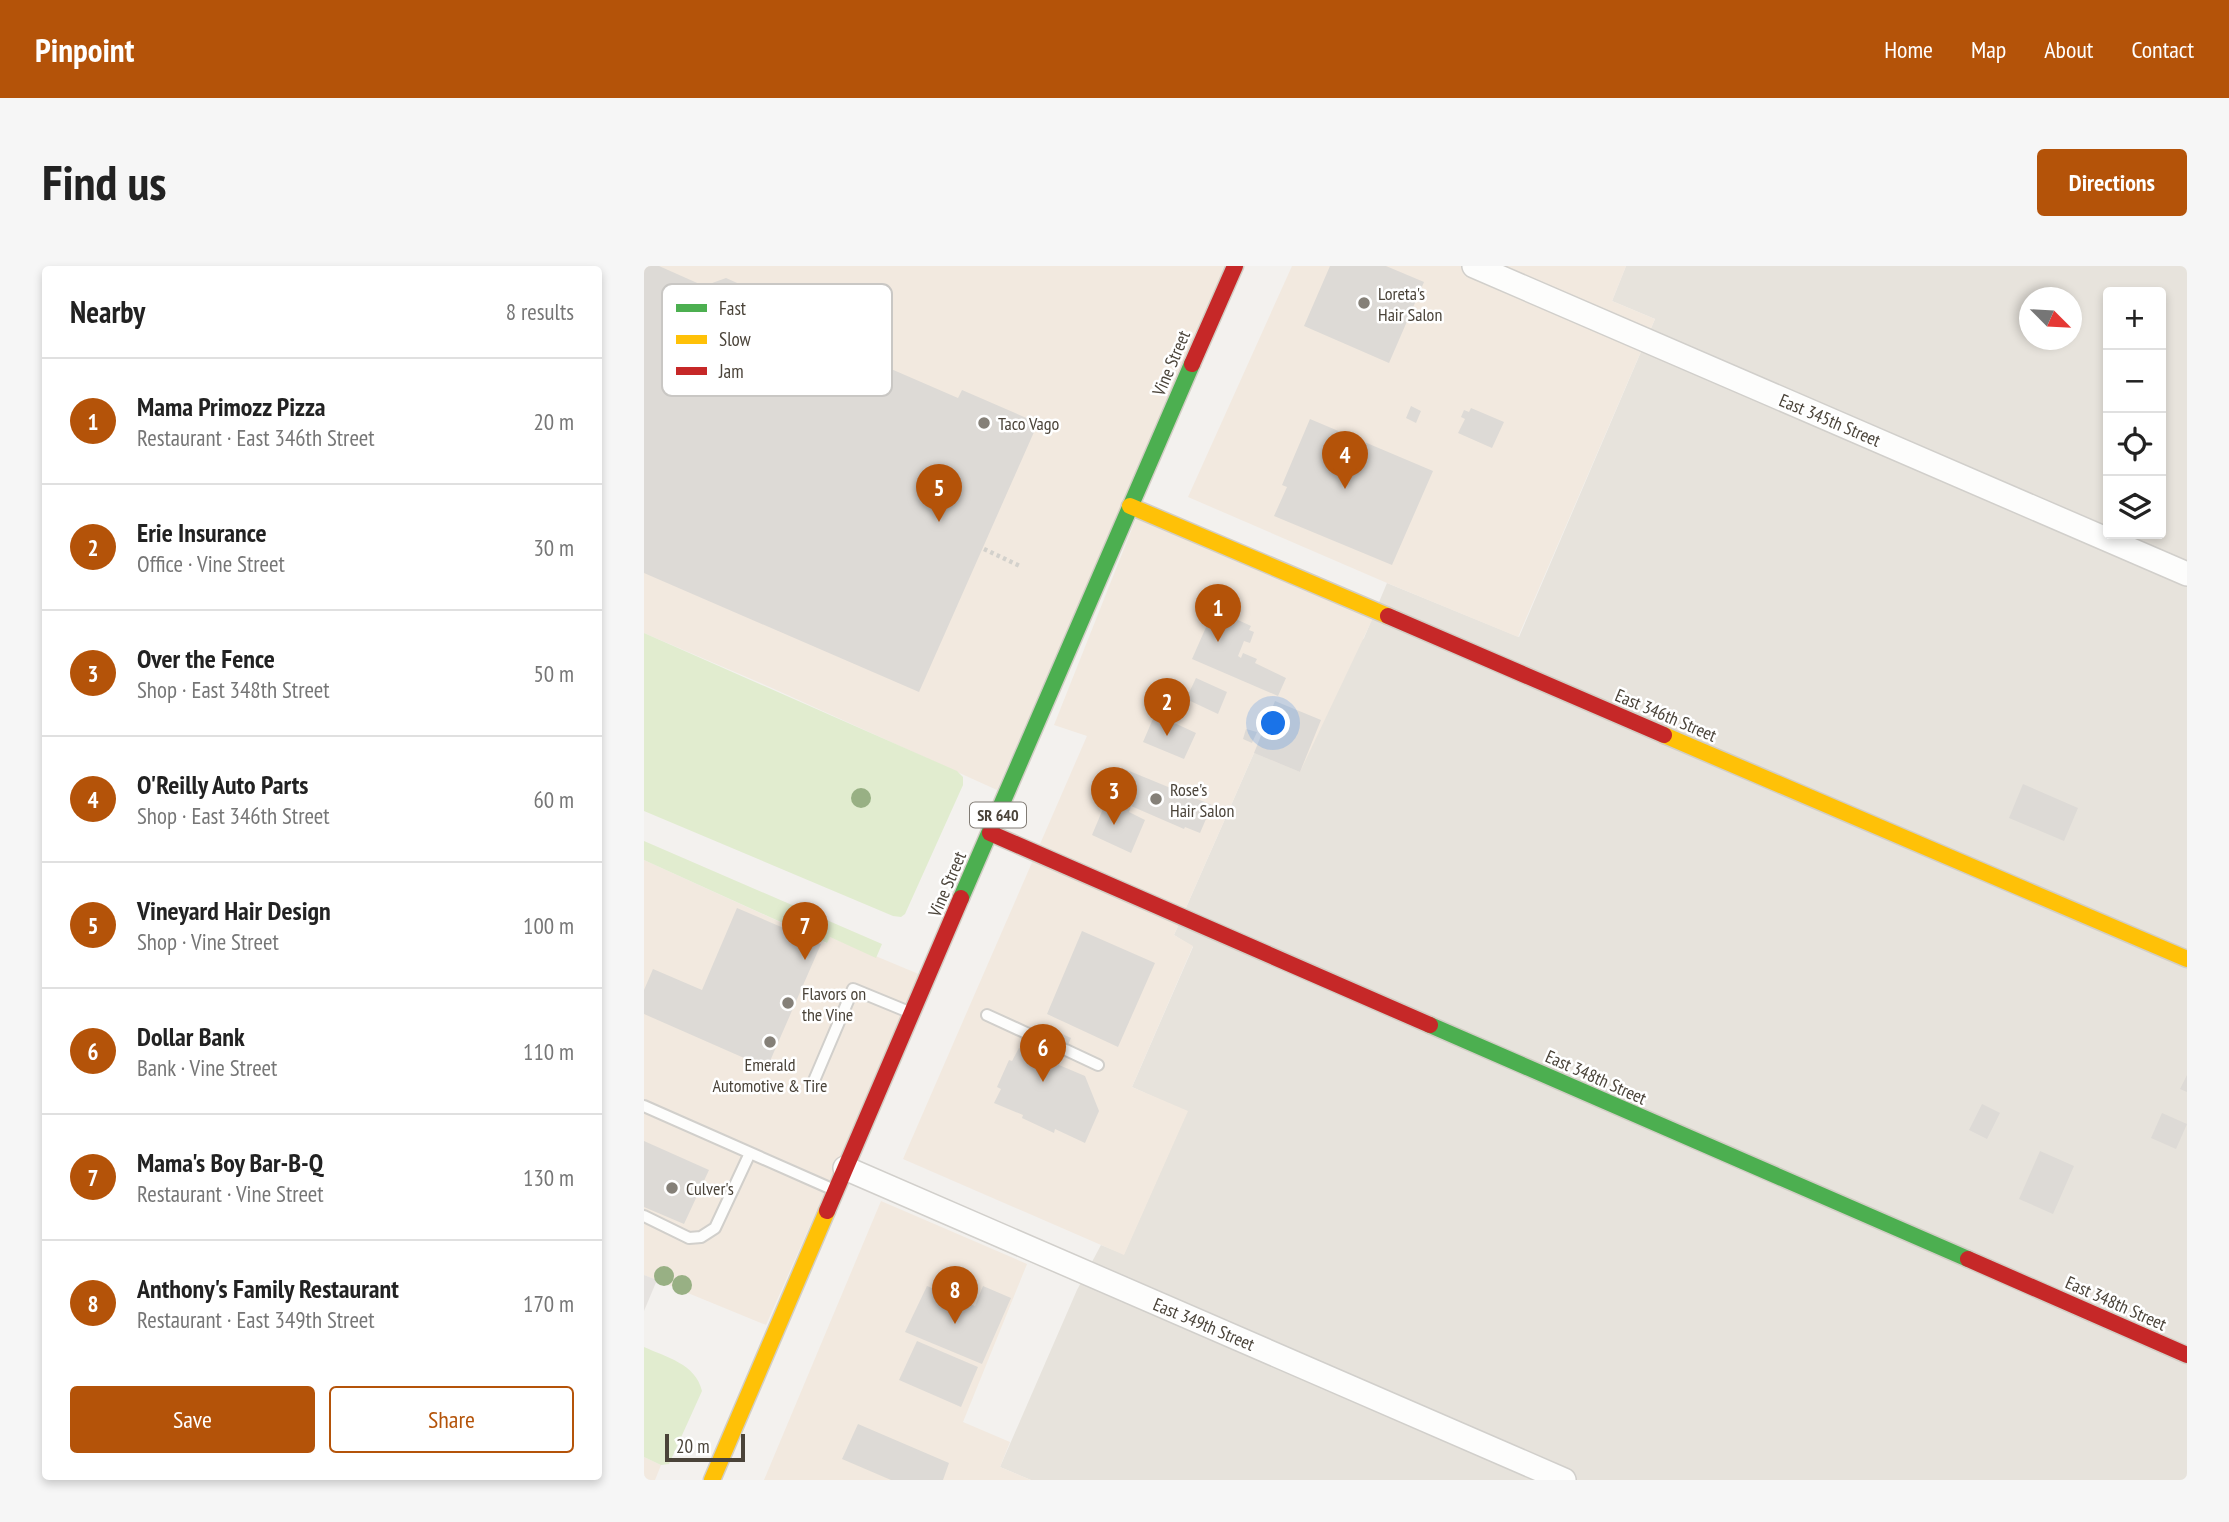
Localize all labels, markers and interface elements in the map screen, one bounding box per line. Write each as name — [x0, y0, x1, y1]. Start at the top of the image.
text: Pinpoint — [35, 28, 134, 71]
text: Home — [1884, 34, 1933, 65]
text: Map — [1971, 34, 2006, 65]
text: About — [2044, 34, 2093, 65]
text: Contact — [2131, 34, 2194, 65]
button: Directions — [2037, 149, 2187, 216]
text: Find us — [42, 150, 166, 214]
place label: Loreta's Hair Salon — [1378, 282, 1442, 326]
legend — [662, 284, 892, 396]
north arrow — [2019, 287, 2082, 350]
map controls — [2103, 287, 2166, 539]
button: + — [2103, 287, 2166, 350]
text: Nearby — [70, 292, 145, 331]
marker: Loreta's Hair Salon — [1356, 295, 1372, 311]
text: Fast — [719, 296, 747, 320]
text: 8 results — [506, 297, 574, 326]
text: Slow — [719, 327, 752, 351]
street label: Vine Street — [1147, 327, 1195, 400]
button: − — [2103, 350, 2166, 413]
text: Jam — [718, 359, 744, 383]
street label: East 345th Street — [1776, 388, 1884, 452]
text: Mama Primozz Pizza — [137, 390, 326, 423]
text: 1 — [88, 407, 99, 436]
text: 20 m — [533, 407, 574, 436]
place label: Taco Vago — [998, 412, 1060, 435]
button: locate — [2103, 413, 2166, 476]
marker: Taco Vago — [976, 415, 992, 431]
text: Restaurant · East 346th Street — [137, 423, 375, 452]
pin: 4 — [1322, 431, 1368, 489]
pin: 5 — [916, 464, 962, 522]
button: layers — [2103, 476, 2166, 539]
text: Erie Insurance — [137, 516, 267, 549]
text: 2 — [88, 533, 99, 562]
text: 30 m — [533, 533, 574, 562]
text: Office · Vine Street — [137, 549, 285, 578]
pin: 1 — [1195, 584, 1241, 642]
text: Over the Fence — [137, 642, 275, 675]
text: 3 — [88, 659, 99, 688]
text: 50 m — [533, 659, 574, 688]
text: Shop · East 348th Street — [137, 675, 330, 704]
pin: 2 — [1144, 678, 1190, 736]
street label: East 346th Street — [1612, 683, 1720, 747]
your location — [1256, 706, 1290, 740]
pin: 3 — [1091, 767, 1137, 825]
text: O'Reilly Auto Parts — [137, 768, 308, 801]
place label: Rose's Hair Salon — [1170, 778, 1234, 822]
text: 4 — [88, 785, 99, 814]
text: 60 m — [533, 785, 574, 814]
marker: Rose's Hair Salon — [1148, 791, 1164, 807]
text: Shop · East 346th Street — [137, 801, 330, 830]
road number: SR 640 — [970, 802, 1026, 828]
street label: Vine Street — [923, 848, 971, 921]
text: Vineyard Hair Design — [137, 894, 331, 927]
pin: 7 — [782, 902, 828, 960]
text: 5 — [88, 911, 99, 940]
text: 100 m — [523, 911, 574, 940]
text: Shop · Vine Street — [137, 927, 279, 956]
place label: Flavors on the Vine — [802, 982, 866, 1026]
marker: Flavors on the Vine — [780, 995, 796, 1011]
text: Dollar Bank — [137, 1020, 245, 1053]
pin: 6 — [1020, 1024, 1066, 1082]
marker: Emerald Automotive & Tire — [762, 1034, 778, 1050]
text: 6 — [88, 1037, 99, 1066]
text: 110 m — [523, 1037, 574, 1066]
street label: East 348th Street — [1542, 1045, 1650, 1109]
text: Bank · Vine Street — [137, 1053, 277, 1082]
place label: Emerald Automotive & Tire — [713, 1053, 827, 1097]
text: Mama's Boy Bar-B-Q — [137, 1146, 323, 1179]
text: 7 — [88, 1163, 99, 1192]
text: 130 m — [523, 1163, 574, 1192]
place label: Culver's — [686, 1177, 734, 1200]
text: Restaurant · Vine Street — [137, 1179, 324, 1208]
marker: Culver's — [664, 1180, 680, 1196]
pin: 8 — [932, 1266, 978, 1324]
street label: East 348th Street — [2062, 1271, 2170, 1335]
text: Anthony's Family Restaurant — [137, 1272, 399, 1305]
text: 8 — [88, 1289, 99, 1318]
text: 170 m — [523, 1289, 574, 1318]
street label: East 349th Street — [1150, 1292, 1258, 1356]
text: Restaurant · East 349th Street — [137, 1305, 375, 1334]
button: Save — [70, 1386, 315, 1453]
button: Share — [329, 1386, 574, 1453]
scale bar — [665, 1431, 746, 1463]
text: 20 m — [676, 1434, 710, 1458]

